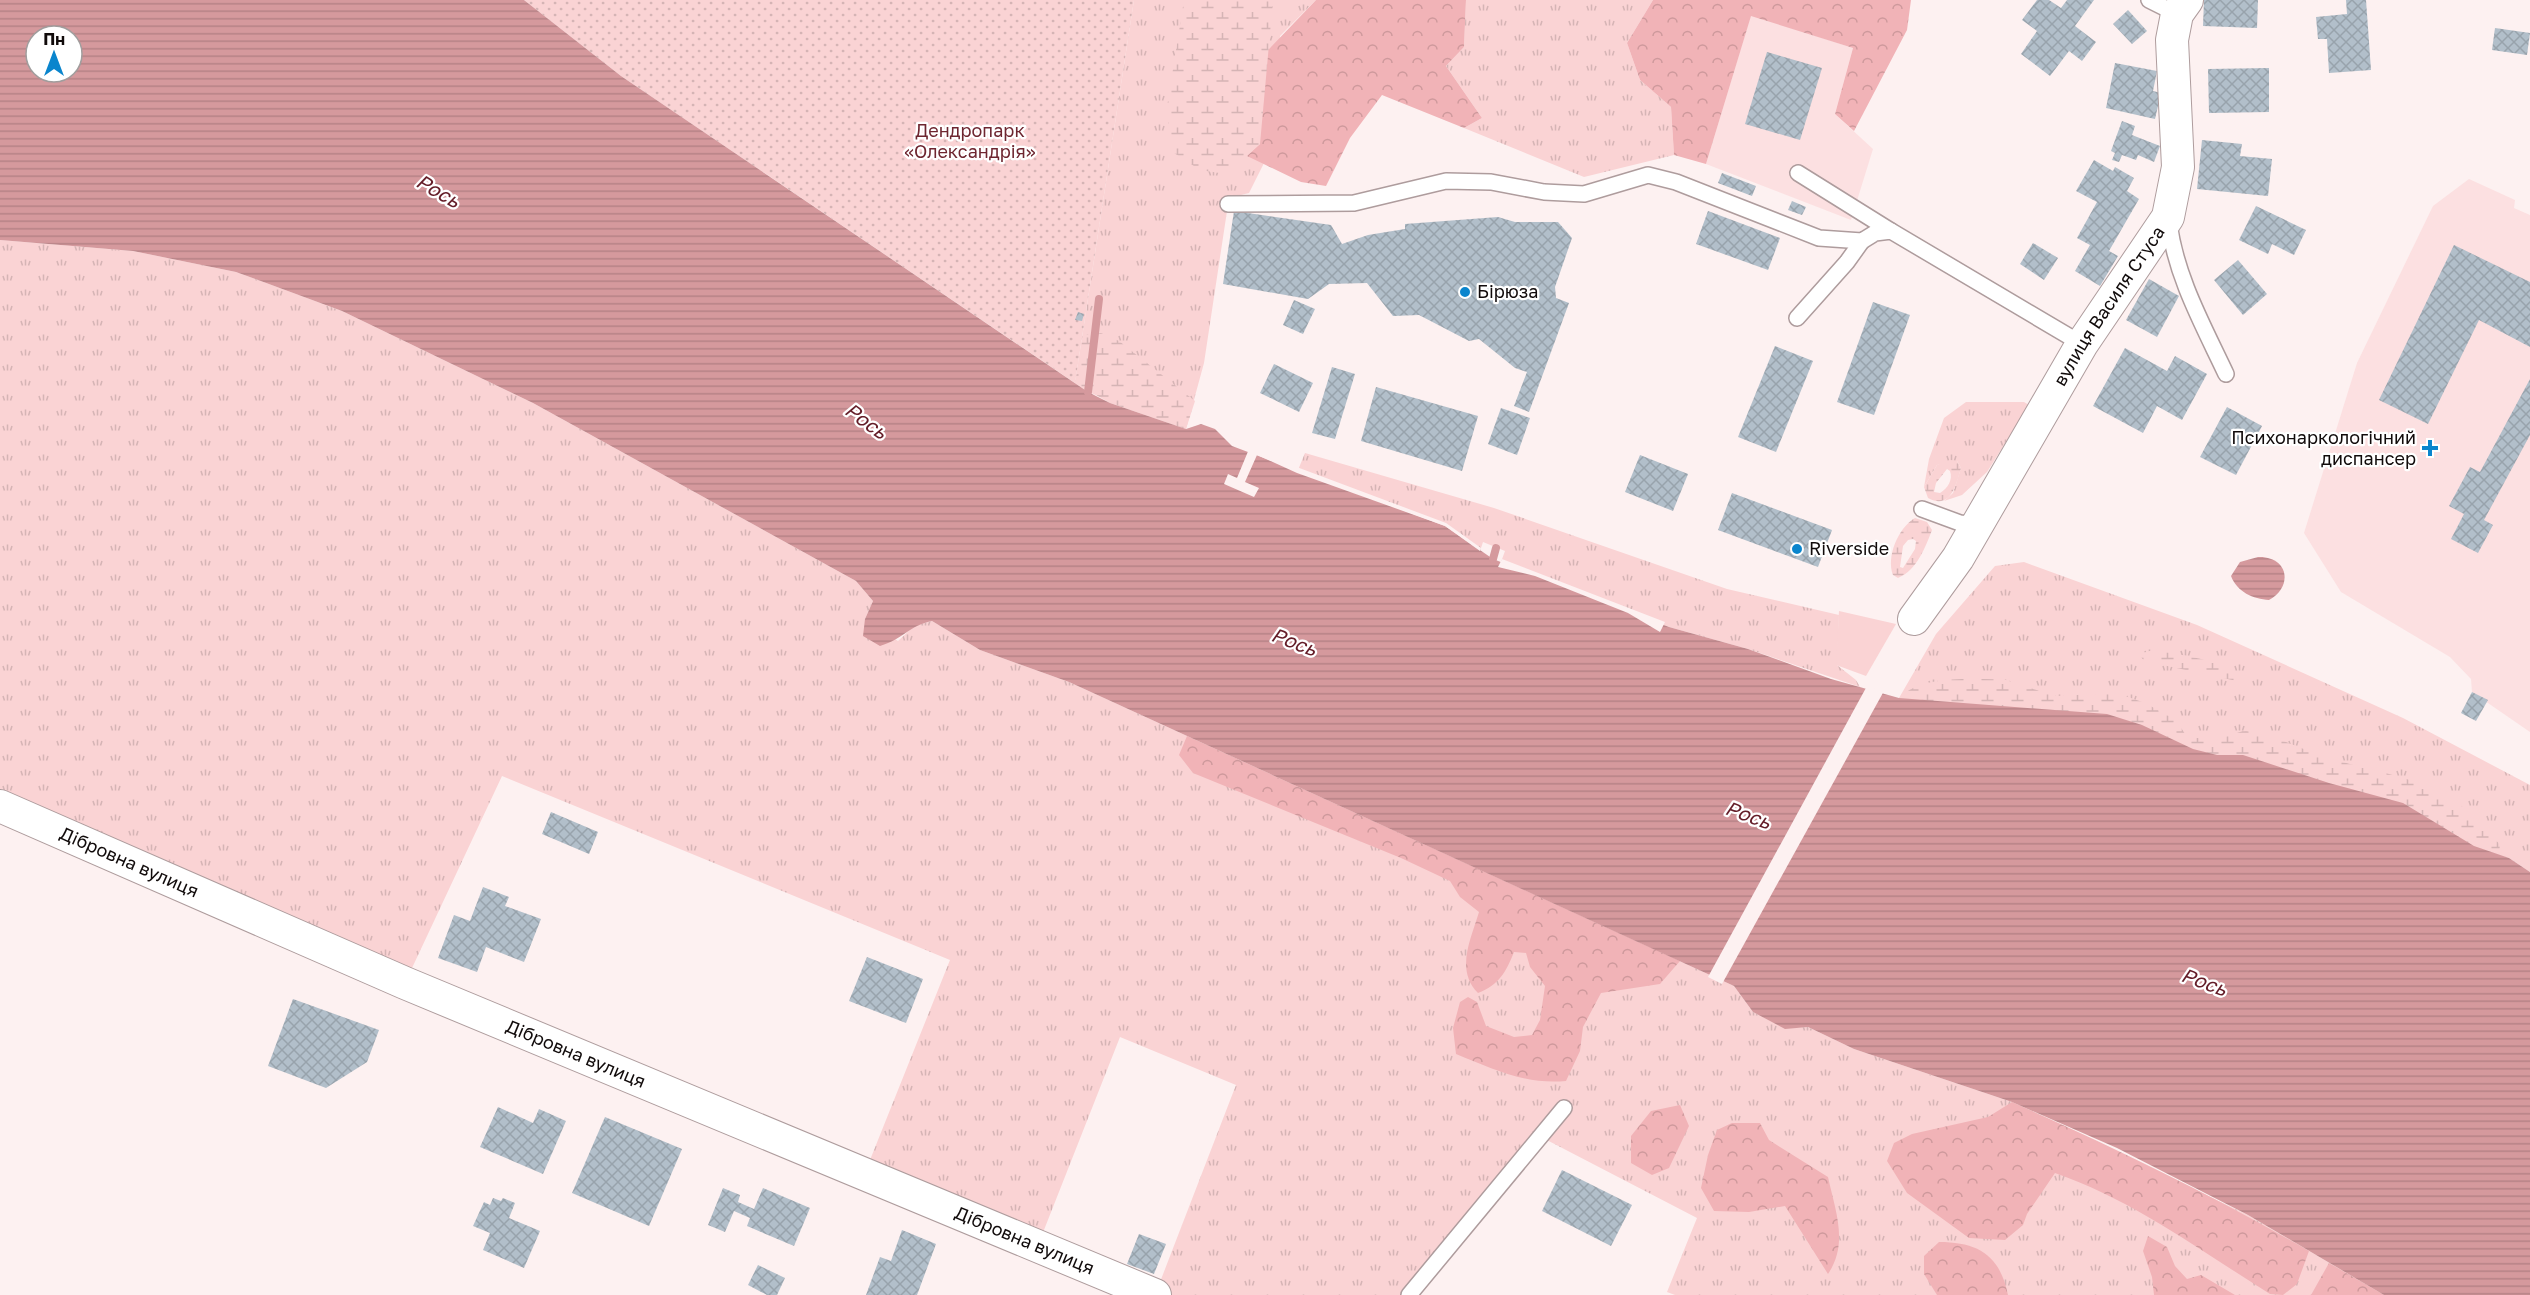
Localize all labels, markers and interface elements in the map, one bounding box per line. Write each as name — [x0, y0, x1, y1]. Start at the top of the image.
north arrow — [24, 24, 84, 84]
text: Пн — [43, 29, 65, 49]
park label: Дендропарк «Олександрія» — [904, 119, 1036, 162]
water label: Рось — [412, 168, 466, 213]
street label: вулиця Василя Стуса — [2048, 222, 2169, 390]
place label: Бірюза — [1477, 280, 1538, 302]
marker: Бірюза — [1458, 285, 1472, 299]
water label: Рось — [841, 397, 894, 444]
place label: Психонаркологічний диспансер — [2231, 426, 2416, 469]
marker: Психонаркологічний диспансер — [2421, 439, 2439, 457]
place label: Riverside — [1809, 537, 1889, 559]
marker: Riverside — [1790, 542, 1804, 556]
water label: Рось — [1268, 622, 1322, 661]
water label: Рось — [1722, 795, 1776, 834]
street label: Дібровна вулиця — [57, 822, 202, 901]
water label: Рось — [2178, 962, 2232, 1001]
street label: Дібровна вулиця — [503, 1014, 649, 1092]
street label: Дібровна вулиця — [952, 1201, 1098, 1279]

